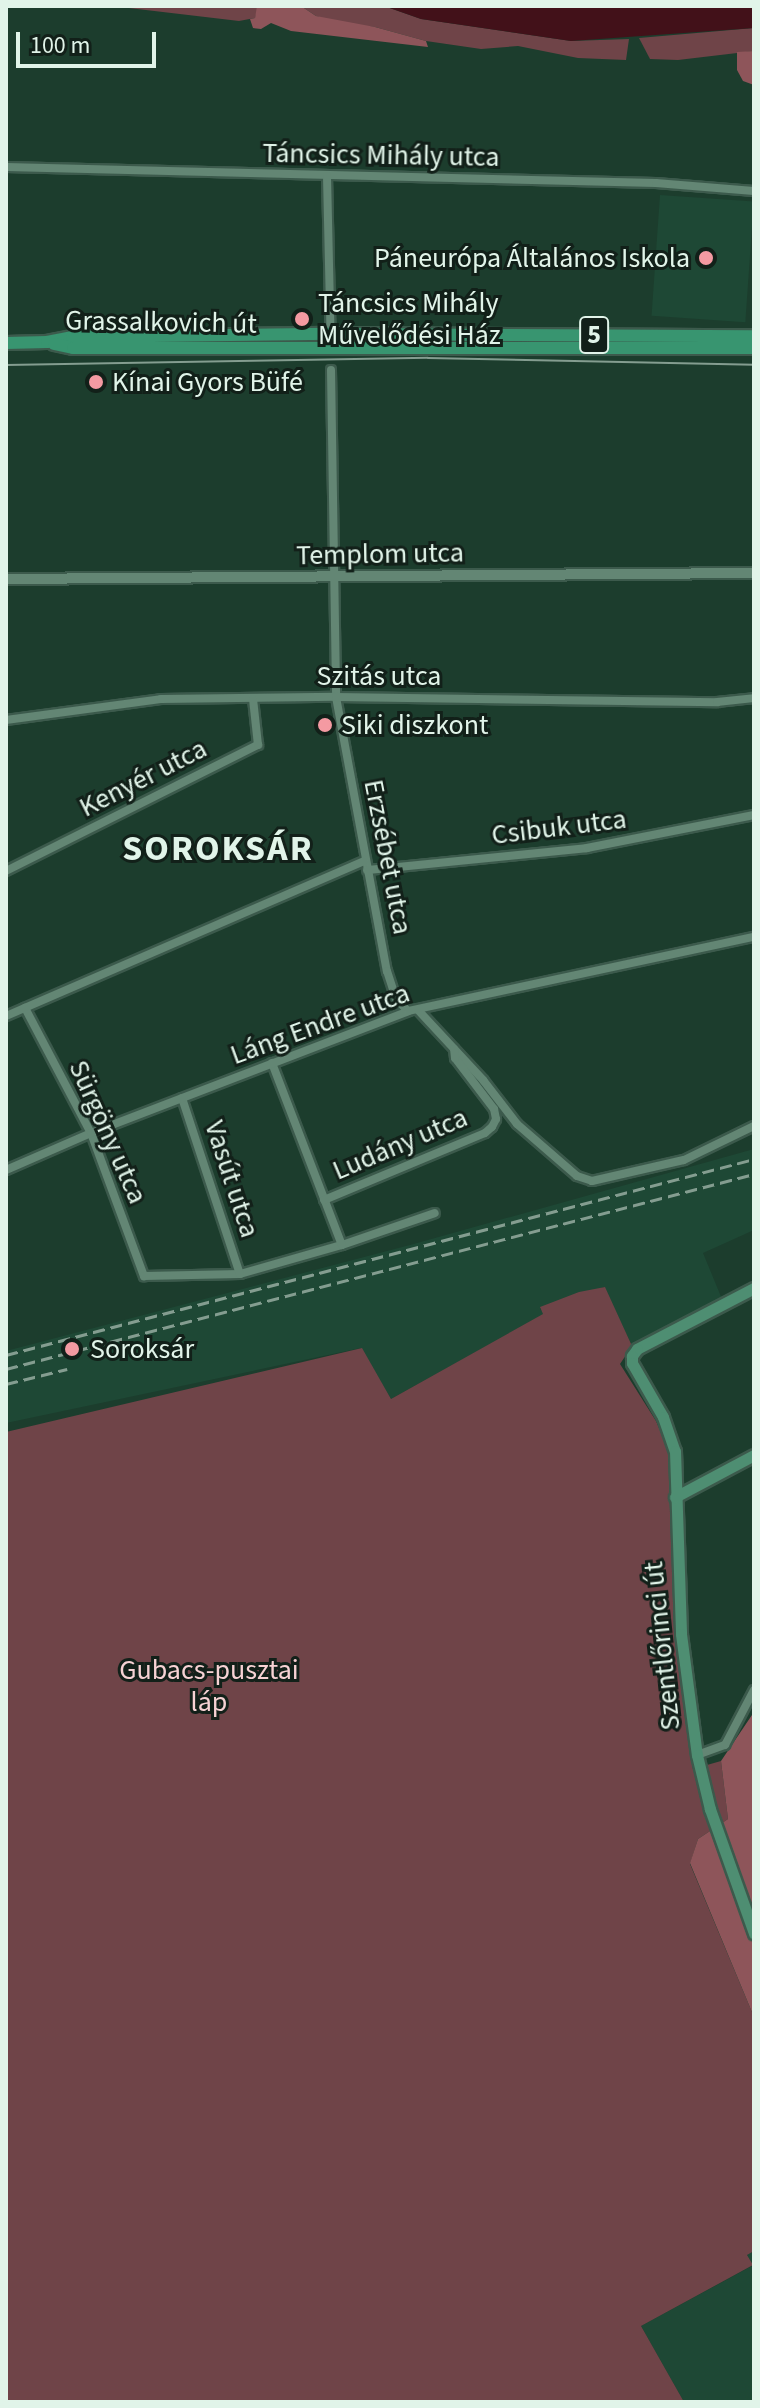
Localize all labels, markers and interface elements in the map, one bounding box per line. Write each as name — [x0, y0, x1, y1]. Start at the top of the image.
scale bar — [20, 16, 160, 66]
text: 100 m — [30, 28, 90, 63]
street label: Táncsics Mihály utca — [262, 136, 500, 174]
place label: Páneurópa Általános Iskola — [374, 241, 690, 275]
marker: Páneurópa Általános Iskola — [697, 249, 715, 267]
place label: Táncsics Mihály Művelődési Ház — [318, 286, 501, 352]
street label: Grassalkovich út — [65, 304, 257, 340]
marker: Táncsics Mihály Művelődési Ház — [293, 310, 311, 328]
road number: 5 — [578, 313, 610, 357]
place label: Kínai Gyors Büfé — [112, 365, 303, 399]
marker: Kínai Gyors Büfé — [87, 373, 105, 391]
street label: Templom utca — [296, 536, 464, 572]
street label: Szitás utca — [317, 659, 441, 693]
place label: Siki diszkont — [341, 708, 489, 742]
marker: Siki diszkont — [316, 716, 334, 734]
street label: Kenyér utca — [74, 732, 212, 824]
street label: Erzsébet utca — [357, 777, 419, 937]
street label: Csibuk utca — [490, 802, 628, 852]
district label: SOROKSÁR — [122, 827, 314, 871]
street label: Láng Endre utca — [226, 976, 414, 1072]
street label: Sürgöny utca — [61, 1055, 155, 1209]
street label: Ludány utca — [328, 1101, 472, 1187]
street label: Vasút utca — [197, 1116, 267, 1242]
place label: Soroksár — [90, 1332, 194, 1366]
marker: Soroksár — [61, 1338, 83, 1360]
street label: Szentlőrinci út — [636, 1560, 688, 1732]
park label: Gubacs-pusztai láp — [119, 1653, 299, 1719]

